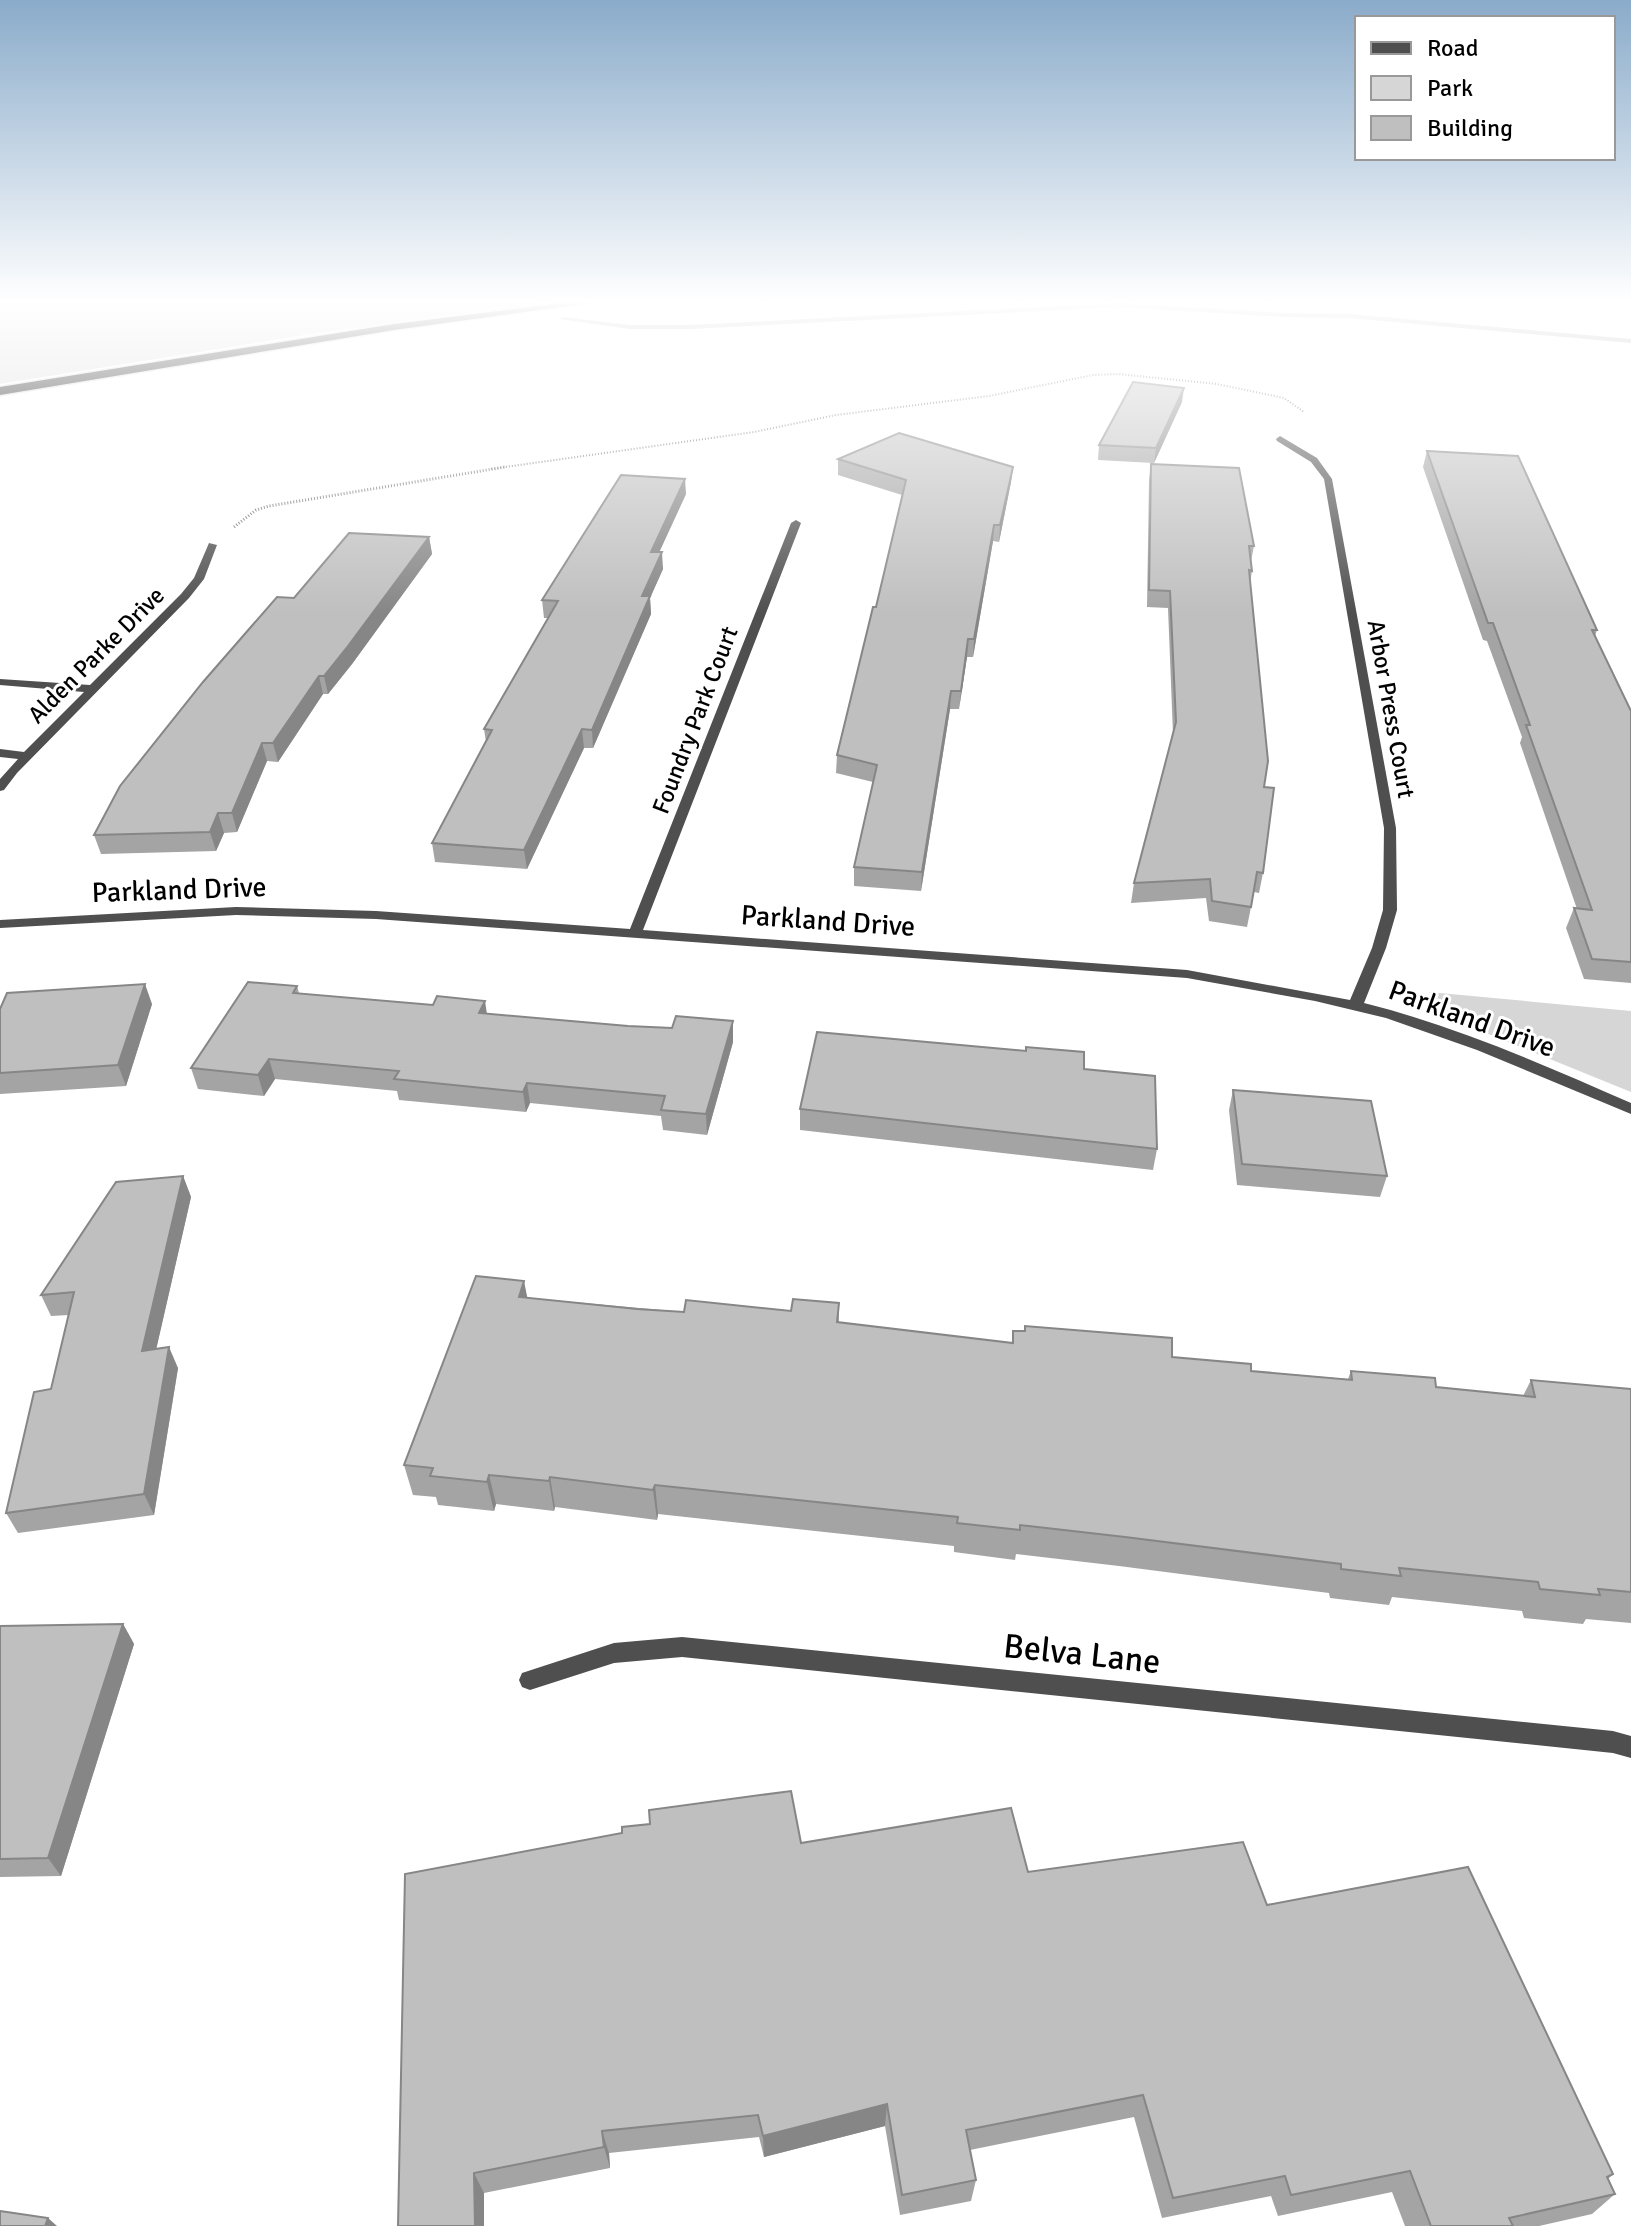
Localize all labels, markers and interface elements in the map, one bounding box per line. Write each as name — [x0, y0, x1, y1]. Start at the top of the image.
legend — [1355, 16, 1615, 160]
text: Road — [1427, 33, 1478, 63]
text: Park — [1427, 73, 1473, 103]
text: Building — [1427, 113, 1513, 143]
street label: Alden Parke Drive — [21, 580, 171, 730]
street label: Arbor Press Court — [1361, 618, 1421, 800]
street label: Foundry Park Court — [645, 622, 745, 818]
street label: Parkland Drive — [91, 870, 267, 910]
street label: Parkland Drive — [740, 898, 916, 944]
street label: Parkland Drive — [1384, 973, 1560, 1065]
street label: Belva Lane — [1001, 1625, 1163, 1683]

